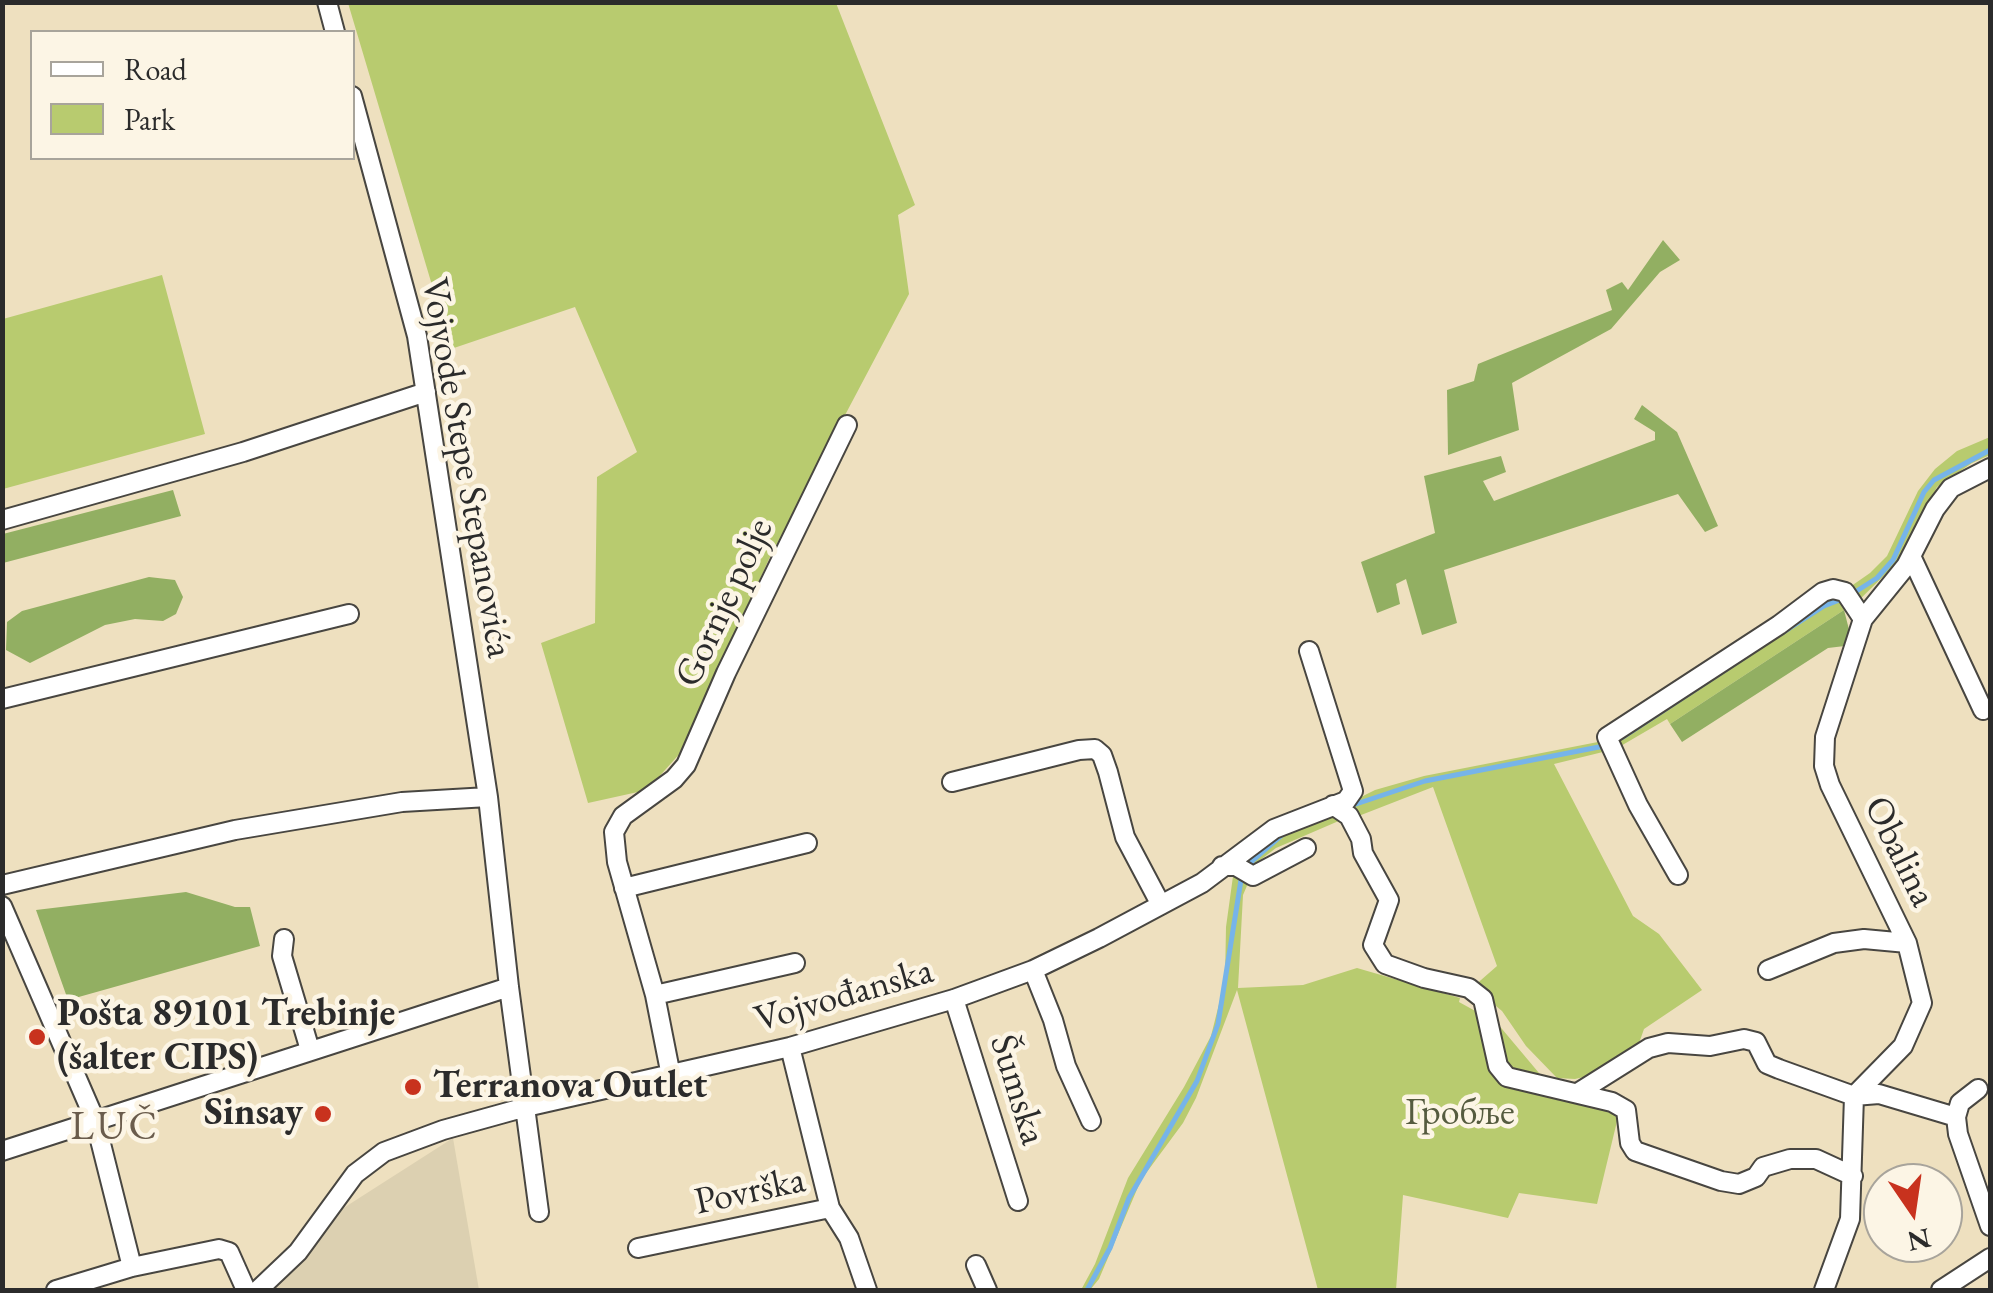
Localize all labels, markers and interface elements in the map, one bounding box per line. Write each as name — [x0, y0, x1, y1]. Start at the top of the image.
legend — [30, 30, 355, 160]
text: Road — [124, 50, 187, 89]
text: Park — [124, 100, 175, 139]
street label: Vojvode Stepe Stepanovića — [410, 275, 522, 661]
street label: Gornje polje — [666, 511, 784, 695]
street label: Obalina — [1853, 790, 1945, 914]
street label: Vojvođanska — [750, 949, 938, 1043]
place label: Pošta 89101 Trebinje (šalter CIPS) — [57, 992, 395, 1082]
marker: Pošta 89101 Trebinje (šalter CIPS) — [26, 1026, 48, 1048]
street label: Šumska — [979, 1030, 1055, 1150]
place label: Terranova Outlet — [433, 1064, 707, 1110]
marker: Terranova Outlet — [402, 1076, 424, 1098]
place label: Sinsay — [204, 1091, 303, 1137]
park label: Гробље — [1405, 1091, 1515, 1137]
marker: Sinsay — [312, 1103, 334, 1125]
district label: LUČ — [71, 1104, 159, 1152]
street label: Površka — [691, 1158, 809, 1226]
north arrow — [1863, 1163, 1963, 1263]
text: N — [1904, 1220, 1934, 1260]

